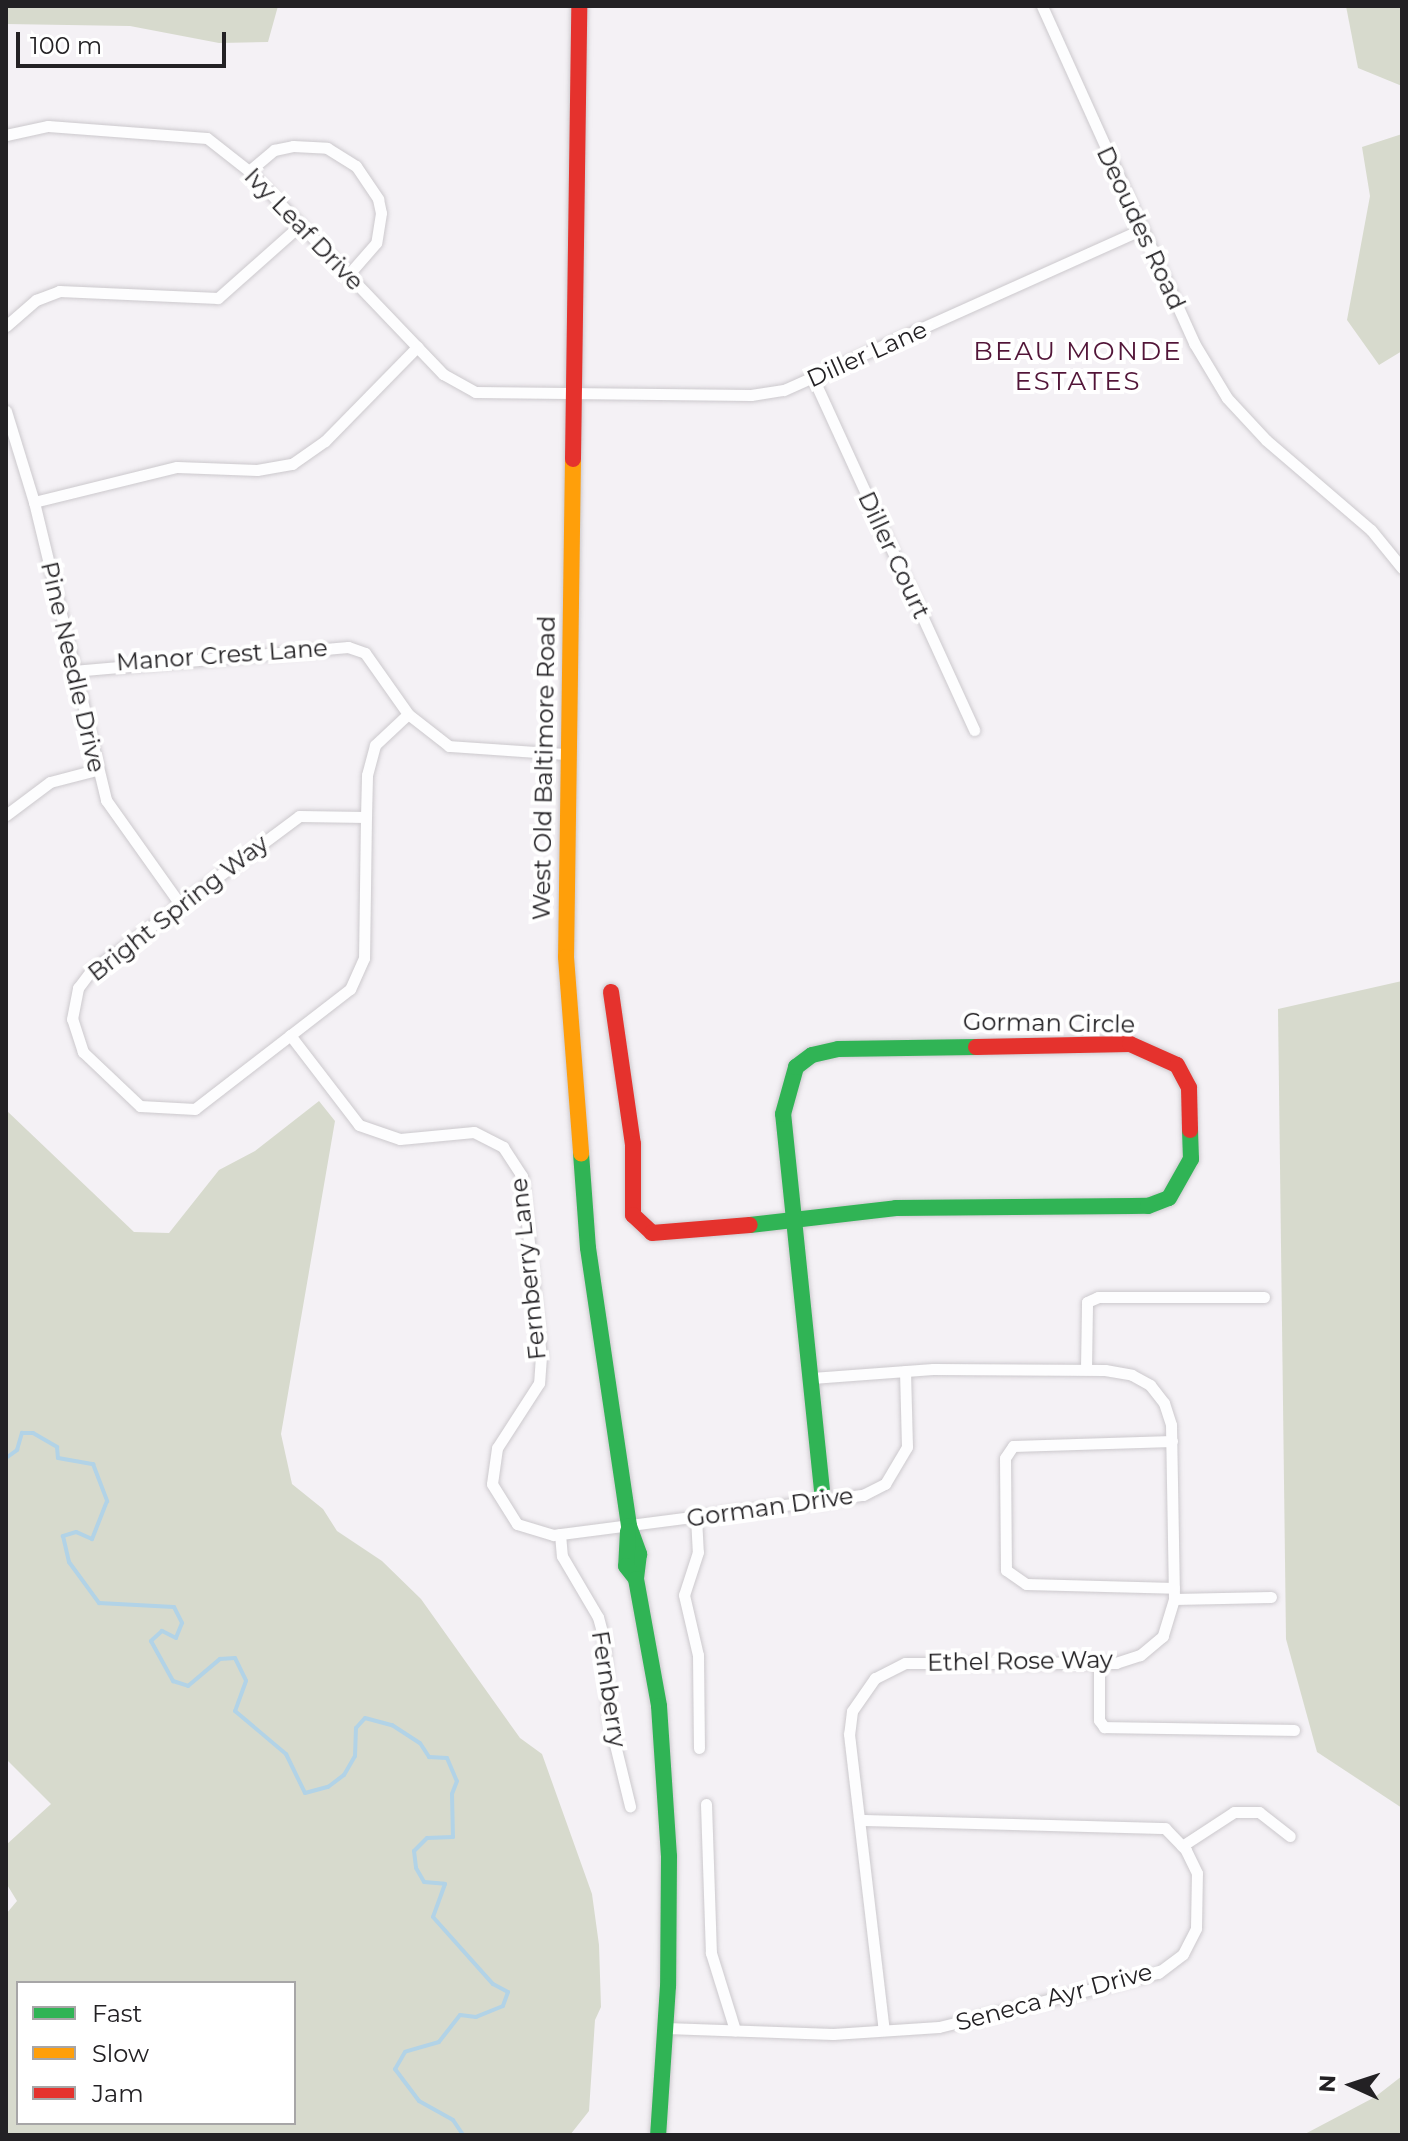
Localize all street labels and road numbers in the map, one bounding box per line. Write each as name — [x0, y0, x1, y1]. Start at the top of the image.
street label: Deoudes Road — [1091, 142, 1191, 314]
street label: Ivy Leaf Drive — [238, 162, 370, 296]
street label: Diller Lane — [802, 315, 932, 393]
street label: Diller Court — [852, 487, 936, 623]
street label: Pine Needle Drive — [35, 559, 111, 775]
street label: West Old Baltimore Road — [527, 615, 561, 921]
street label: Manor Crest Lane — [115, 633, 329, 677]
street label: Bright Spring Way — [82, 829, 274, 987]
street label: Gorman Circle — [963, 1007, 1135, 1039]
street label: Fernberry Lane — [504, 1177, 552, 1361]
street label: Gorman Drive — [685, 1481, 855, 1533]
street label: Fernberry — [586, 1629, 632, 1749]
street label: Ethel Rose Way — [927, 1645, 1113, 1677]
street label: Seneca Ayr Drive — [953, 1957, 1155, 2037]

